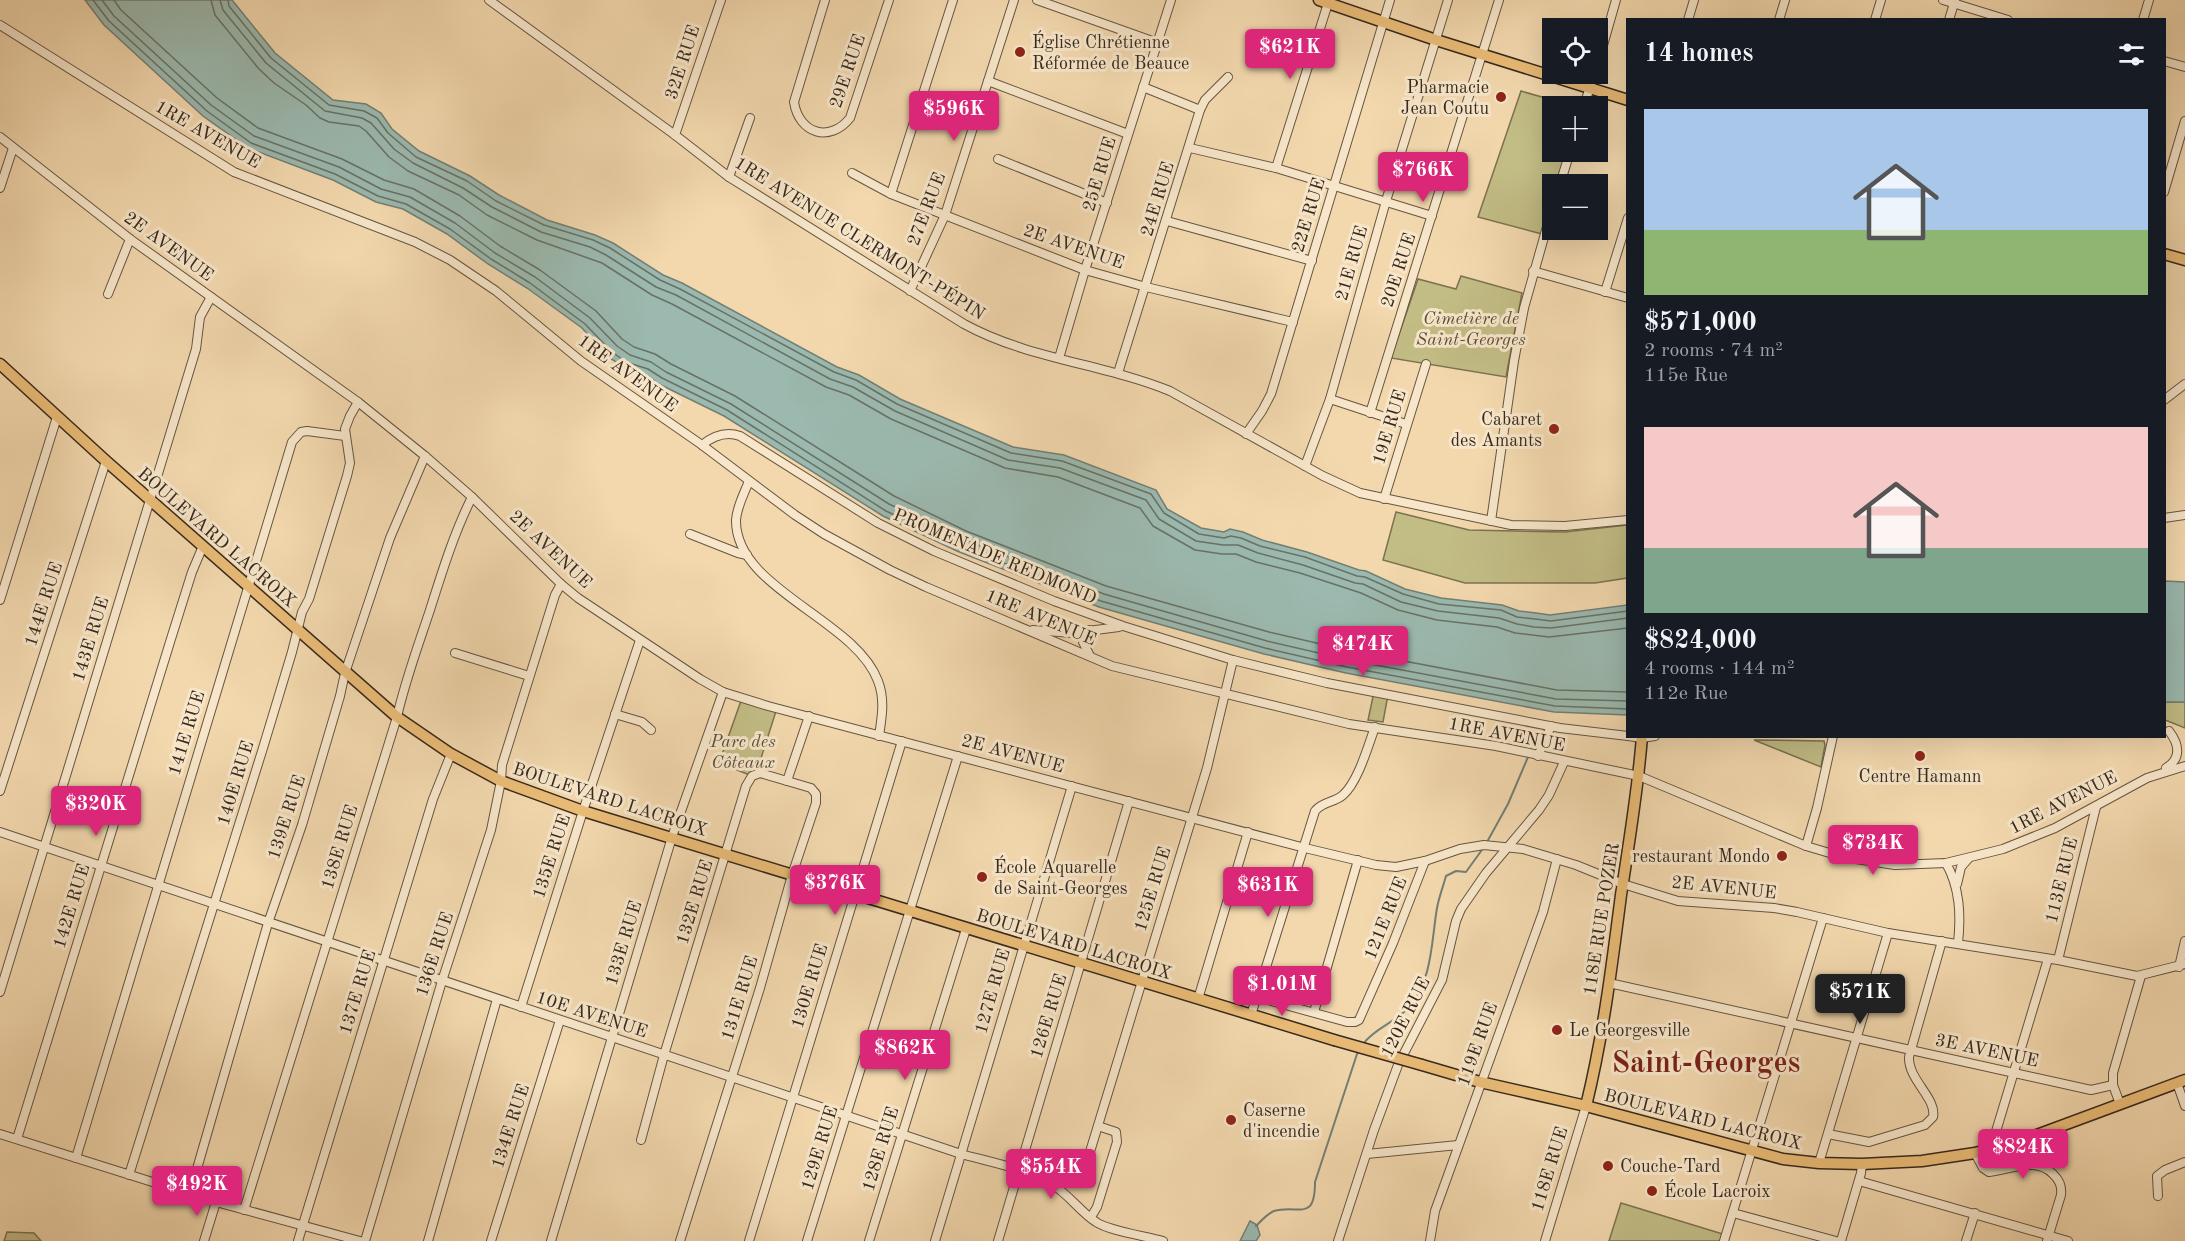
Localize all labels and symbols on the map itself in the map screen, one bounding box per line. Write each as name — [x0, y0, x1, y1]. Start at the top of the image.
street label: 32E RUE — [662, 23, 703, 102]
pin: $621K — [1248, 29, 1332, 80]
place label: Église Chrétienne Réformée de Beauce — [1032, 30, 1189, 73]
street label: 29E RUE — [827, 32, 869, 111]
marker: Église Chrétienne Réformée de Beauce — [1013, 45, 1027, 59]
place label: Pharmacie Jean Coutu — [1401, 79, 1489, 118]
marker: Pharmacie Jean Coutu — [1494, 90, 1508, 104]
pin: $596K — [912, 91, 996, 142]
street label: 1RE AVENUE — [152, 98, 263, 172]
street label: 25E RUE — [1080, 135, 1120, 214]
street label: 1RE AVENUE CLERMONT-PÉPIN — [731, 151, 990, 324]
pin: $766K — [1381, 152, 1465, 203]
street label: 24E RUE — [1138, 160, 1178, 239]
street label: 27E RUE — [905, 170, 949, 249]
street label: 22E RUE — [1289, 176, 1329, 255]
street label: 2E AVENUE — [121, 209, 216, 285]
street label: 2E AVENUE — [1021, 221, 1126, 273]
street label: 21E RUE — [1333, 224, 1371, 303]
street label: 20E RUE — [1378, 231, 1419, 310]
park label: Cimetière de Saint-Georges — [1416, 310, 1526, 349]
street label: 1RE AVENUE — [574, 332, 681, 416]
street label: 19E RUE — [1370, 388, 1410, 467]
place label: Cabaret des Amants — [1451, 411, 1542, 450]
marker: Cabaret des Amants — [1547, 422, 1561, 436]
street label: BOULEVARD LACROIX — [134, 464, 299, 612]
street label: PROMENADE REDMOND — [890, 506, 1099, 608]
street label: 2E AVENUE — [506, 507, 595, 592]
street label: 144E RUE — [22, 560, 66, 649]
street label: 1RE AVENUE — [983, 587, 1099, 649]
street label: 143E RUE — [70, 595, 112, 684]
pin: $474K — [1321, 626, 1405, 677]
street label: 141E RUE — [166, 689, 208, 778]
street label: 1RE AVENUE — [1447, 715, 1567, 755]
street label: 2E AVENUE — [960, 732, 1066, 776]
park label: Parc des Côteaux — [709, 733, 776, 772]
street label: 140E RUE — [215, 739, 257, 828]
marker: Centre Hamann — [1913, 749, 1927, 763]
street label: BOULEVARD LACROIX — [510, 760, 710, 840]
place label: Centre Hamann — [1859, 768, 1982, 786]
street label: 1RE AVENUE — [2007, 768, 2120, 838]
street label: 139E RUE — [265, 773, 309, 862]
pin: $320K — [54, 786, 138, 837]
street label: 138E RUE — [319, 803, 361, 892]
street label: 135E RUE — [530, 812, 574, 901]
pin: $734K — [1831, 825, 1915, 876]
street label: 113E RUE — [2043, 836, 2081, 925]
street label: 118E RUE POZER — [1581, 841, 1623, 997]
street label: 125E RUE — [1132, 845, 1174, 934]
place label: restaurant Mondo — [1632, 848, 1770, 866]
marker: restaurant Mondo — [1775, 849, 1789, 863]
place label: École Aquarelle de Saint-Georges — [994, 855, 1128, 898]
street label: 132E RUE — [674, 858, 716, 947]
street label: 142E RUE — [51, 862, 93, 951]
pin: $376K — [793, 865, 877, 916]
pin: $631K — [1226, 867, 1310, 918]
marker: École Aquarelle de Saint-Georges — [975, 870, 989, 884]
street label: 121E RUE — [1361, 874, 1411, 962]
street label: 2E AVENUE — [1671, 874, 1777, 902]
street label: 133E RUE — [603, 899, 645, 988]
street label: BOULEVARD LACROIX — [974, 907, 1174, 983]
street label: 136E RUE — [413, 910, 457, 999]
street label: 130E RUE — [789, 942, 831, 1031]
street label: 127E RUE — [972, 947, 1014, 1036]
street label: 137E RUE — [337, 948, 379, 1037]
street label: 131E RUE — [719, 954, 761, 1043]
pin: $1.01M — [1233, 966, 1331, 1017]
street label: 126E RUE — [1028, 972, 1070, 1061]
street label: 120E RUE — [1378, 974, 1434, 1061]
pin: $571K — [1818, 974, 1902, 1025]
street label: 10E AVENUE — [534, 989, 650, 1041]
street label: 119E RUE — [1455, 1000, 1501, 1089]
place label: Le Georgesville — [1569, 1022, 1690, 1040]
marker: Le Georgesville — [1550, 1023, 1564, 1037]
pin: $862K — [863, 1030, 947, 1081]
street label: 3E AVENUE — [1933, 1031, 2040, 1071]
district label: Saint-Georges — [1612, 1049, 1801, 1079]
street label: 134E RUE — [489, 1082, 533, 1171]
street label: BOULEVARD LACROIX — [1602, 1087, 1804, 1153]
place label: Caserne d'incendie — [1243, 1102, 1320, 1141]
street label: 129E RUE — [799, 1104, 841, 1193]
street label: 128E RUE — [860, 1105, 902, 1194]
marker: Caserne d'incendie — [1224, 1113, 1238, 1127]
street label: 118E RUE — [1529, 1125, 1571, 1214]
pin: $824K — [1981, 1129, 2065, 1180]
pin: $554K — [1009, 1149, 1093, 1200]
place label: Couche-Tard — [1620, 1158, 1721, 1176]
marker: Couche-Tard — [1601, 1159, 1615, 1173]
pin: $492K — [155, 1166, 239, 1217]
place label: École Lacroix — [1664, 1179, 1771, 1201]
marker: École Lacroix — [1645, 1184, 1659, 1198]

